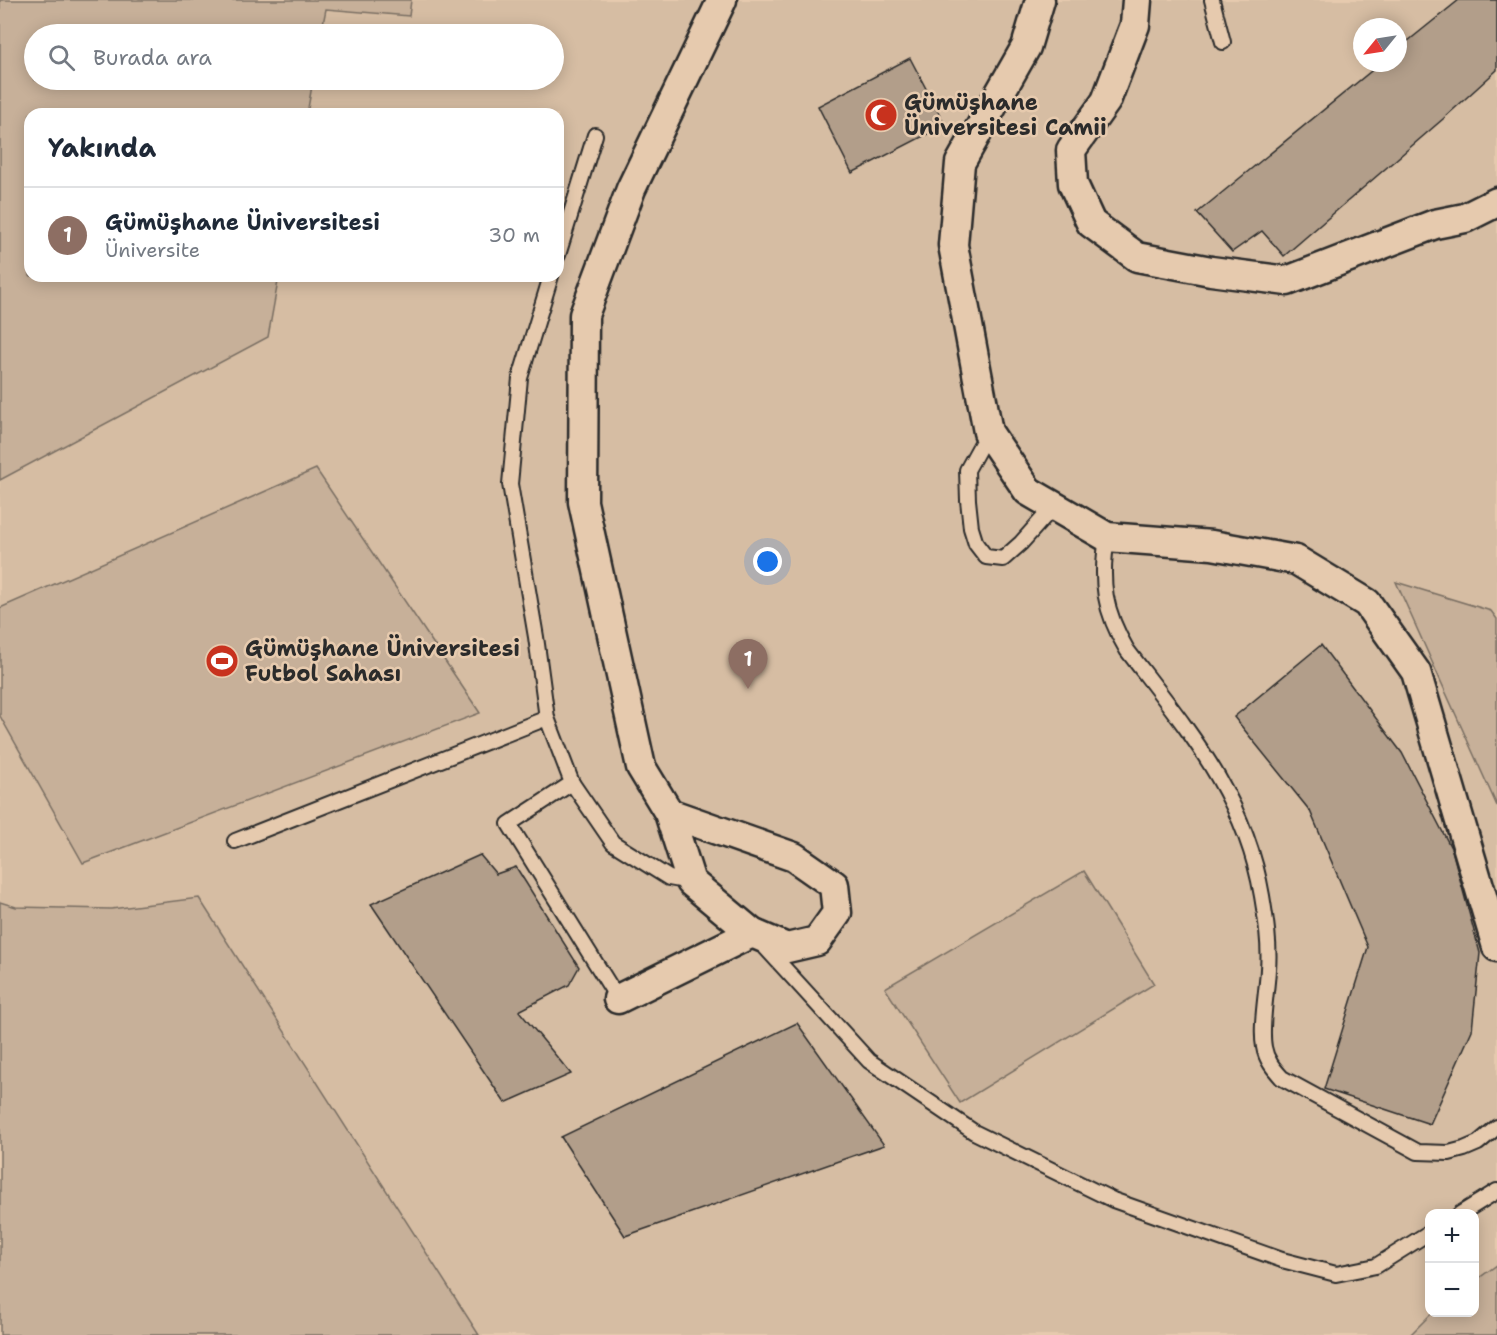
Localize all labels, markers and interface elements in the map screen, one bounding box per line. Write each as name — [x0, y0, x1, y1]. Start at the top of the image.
north arrow — [1353, 18, 1407, 72]
search box — [24, 24, 564, 90]
icon: search — [45, 41, 78, 74]
text: Burada ara — [93, 43, 212, 72]
place label: Gümüşhane Üniversitesi Camii — [904, 88, 1107, 142]
mosque icon: Gümüşhane Üniversitesi Camii — [863, 97, 899, 133]
text: Yakında — [48, 130, 156, 165]
text: Gümüşhane Üniversitesi — [105, 208, 380, 237]
text: 1 — [63, 222, 72, 248]
text: 30 m — [488, 222, 540, 248]
text: Üniversite — [105, 237, 200, 263]
your location — [753, 547, 782, 576]
place label: Gümüşhane Üniversitesi Futbol Sahası — [245, 634, 520, 688]
pin: 1 — [728, 640, 768, 689]
sports icon: Gümüşhane Üniversitesi Futbol Sahası — [204, 643, 240, 679]
map controls — [1425, 1209, 1479, 1317]
button: + — [1425, 1209, 1479, 1263]
button: − — [1425, 1263, 1479, 1317]

